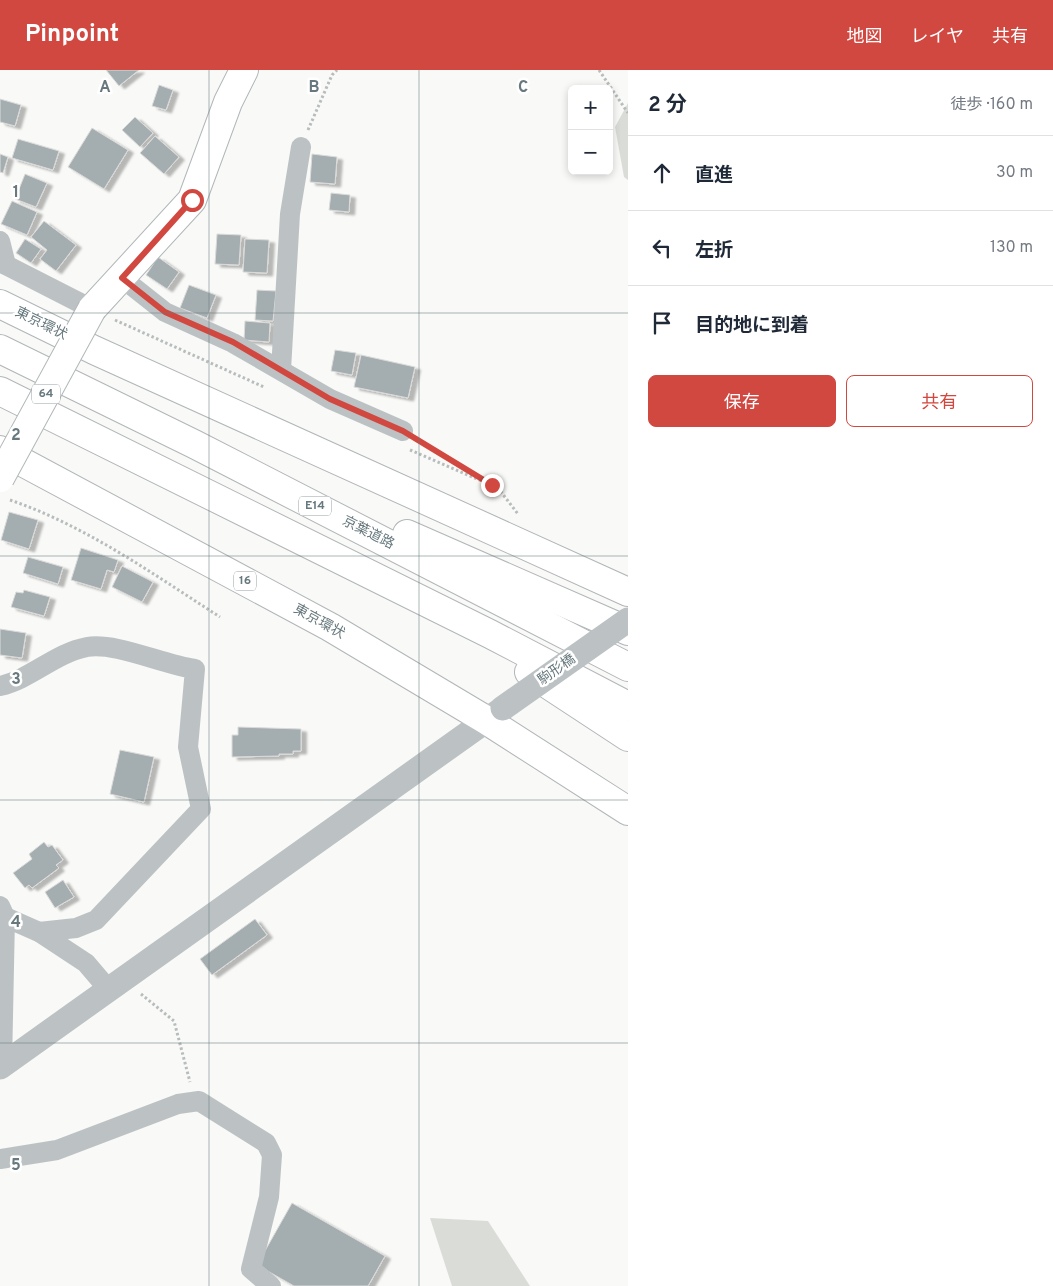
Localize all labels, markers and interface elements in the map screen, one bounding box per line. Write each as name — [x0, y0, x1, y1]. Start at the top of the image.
text: Pinpoint — [25, 20, 119, 50]
text: 地図 — [847, 26, 883, 49]
text: レイヤ — [911, 26, 964, 49]
text: 共有 — [992, 26, 1028, 49]
text: A — [99, 78, 111, 98]
text: B — [308, 78, 320, 98]
text: C — [518, 78, 528, 98]
map controls — [568, 85, 613, 175]
button: + — [568, 85, 613, 130]
text: 2 分 — [648, 92, 687, 119]
text: 徒歩 · 160 m — [950, 95, 1033, 115]
button: − — [568, 130, 613, 175]
icon: ahead — [648, 159, 676, 187]
text: 30 m — [996, 163, 1033, 183]
text: 直進 — [695, 164, 733, 188]
text: 1 — [13, 183, 19, 203]
route start — [181, 189, 204, 212]
icon: left — [648, 234, 676, 262]
text: 130 m — [990, 238, 1033, 258]
text: 左折 — [695, 239, 733, 263]
street label: 東京環状 — [12, 303, 70, 344]
icon: arrive — [648, 309, 676, 337]
text: 目的地に到着 — [695, 314, 809, 338]
button: 保存 — [648, 375, 836, 427]
button: 共有 — [846, 375, 1033, 427]
road number: 64 — [32, 384, 60, 404]
text: 2 — [11, 426, 21, 446]
route end — [481, 474, 504, 497]
road number: E14 — [299, 496, 331, 516]
street label: 京葉道路 — [339, 513, 397, 553]
road number: 16 — [234, 572, 256, 590]
street label: 東京環状 — [290, 600, 348, 643]
street label: 駒形橋 — [535, 651, 579, 689]
text: 3 — [11, 670, 21, 690]
text: 4 — [11, 913, 21, 933]
text: 5 — [11, 1156, 21, 1176]

